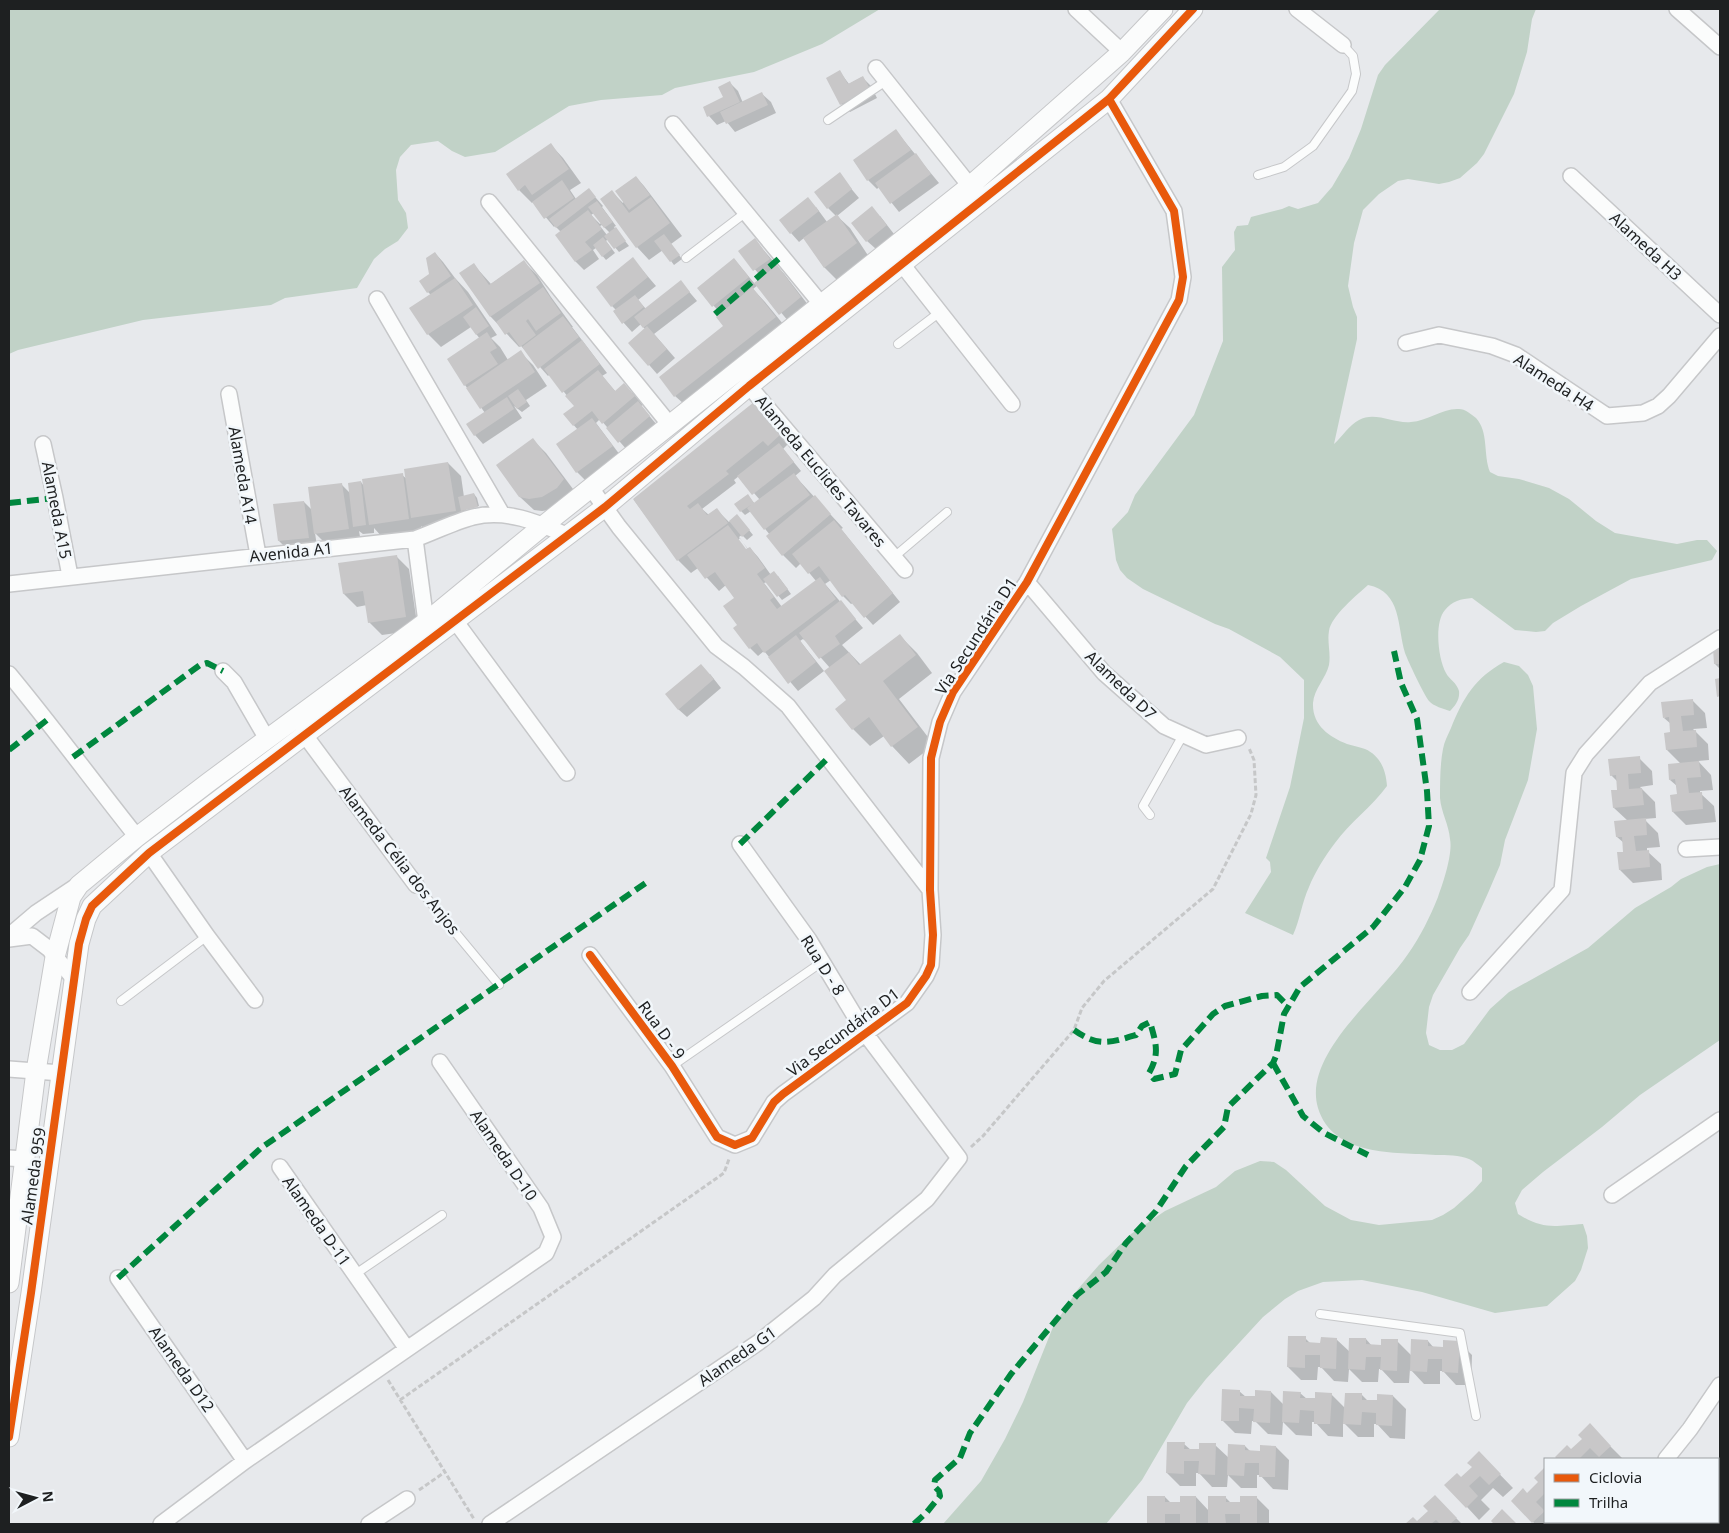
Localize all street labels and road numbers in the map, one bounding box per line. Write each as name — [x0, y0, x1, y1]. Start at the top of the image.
street label: Alameda H3 — [1605, 207, 1687, 285]
street label: Alameda H4 — [1510, 348, 1598, 416]
street label: Alameda Euclides Tavares — [751, 390, 891, 552]
street label: Alameda A14 — [224, 424, 262, 526]
street label: Alameda A15 — [37, 459, 77, 561]
street label: Avenida A1 — [248, 537, 334, 567]
street label: Via Secundária D1 — [930, 573, 1022, 699]
street label: Alameda D7 — [1081, 645, 1161, 725]
street label: Alameda Célia dos Anjos — [335, 781, 465, 939]
street label: Rua D - 8 — [796, 931, 850, 999]
street label: Via Secundária D1 — [782, 982, 904, 1082]
street label: Rua D - 9 — [633, 996, 691, 1064]
street label: Alameda D-10 — [465, 1105, 543, 1205]
street label: Alameda 959 — [15, 1126, 51, 1226]
street label: Alameda D-11 — [278, 1172, 356, 1270]
street label: Alameda G1 — [693, 1321, 781, 1391]
street label: Alameda D12 — [144, 1322, 220, 1416]

